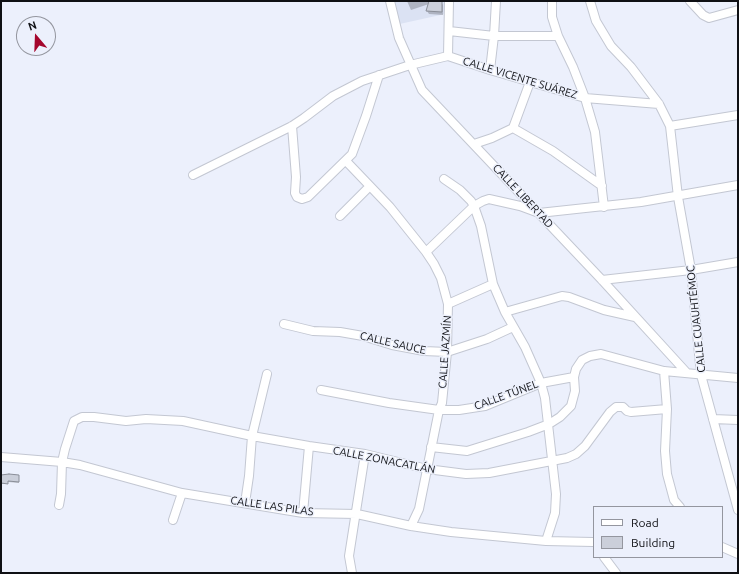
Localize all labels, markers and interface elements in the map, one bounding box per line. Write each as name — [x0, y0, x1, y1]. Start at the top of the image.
north arrow — [16, 16, 56, 56]
text: N — [27, 19, 38, 33]
street label: CALLE VICENTE SUÁREZ — [461, 54, 579, 102]
street label: CALLE LIBERTAD — [490, 161, 556, 231]
street label: CALLE CUAUHTÉMOC — [684, 265, 708, 373]
street label: CALLE JAZMÍN — [436, 315, 454, 389]
street label: CALLE SAUCE — [359, 329, 427, 357]
street label: CALLE TÚNEL — [472, 377, 540, 413]
street label: CALLE ZONACATLÁN — [332, 444, 436, 476]
street label: CALLE LAS PILAS — [230, 494, 314, 518]
legend — [593, 506, 723, 558]
text: Road — [631, 516, 659, 529]
text: Building — [631, 536, 675, 549]

